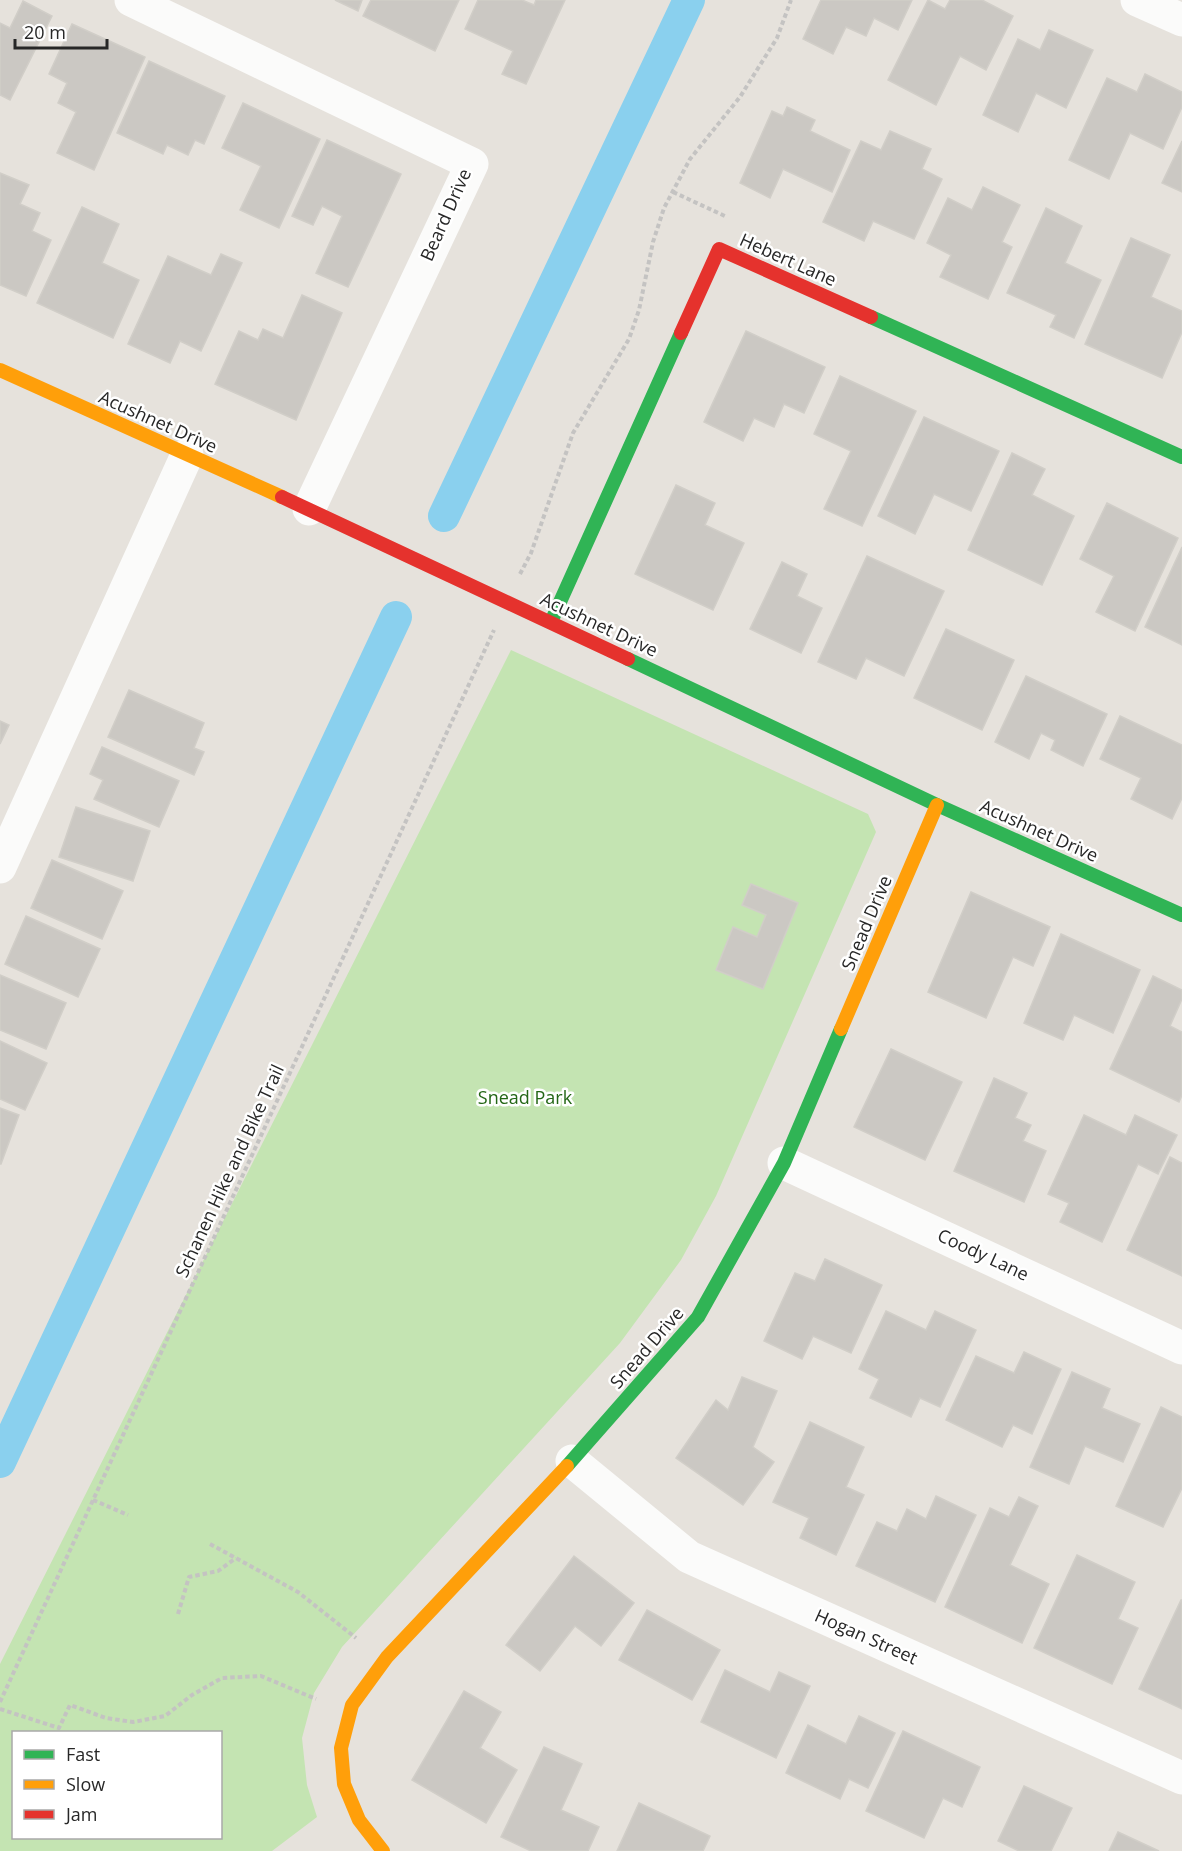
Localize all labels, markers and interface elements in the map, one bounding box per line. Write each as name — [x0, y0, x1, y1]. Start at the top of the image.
scale bar — [15, 12, 106, 50]
text: 20 m — [24, 20, 66, 44]
street label: Beard Drive — [414, 165, 476, 265]
street label: Hebert Lane — [736, 227, 841, 291]
street label: Acushnet Drive — [96, 384, 221, 458]
street label: Acushnet Drive — [537, 586, 662, 662]
street label: Acushnet Drive — [977, 793, 1102, 867]
street label: Snead Drive — [835, 872, 897, 974]
street label: Schanen Hike and Bike Trail — [169, 1060, 289, 1281]
park label: Snead Park — [478, 1085, 573, 1109]
street label: Coody Lane — [934, 1222, 1033, 1286]
street label: Snead Drive — [604, 1301, 688, 1393]
street label: Hogan Street — [811, 1603, 921, 1669]
legend — [12, 1731, 222, 1839]
text: Fast — [66, 1742, 100, 1766]
text: Slow — [66, 1772, 105, 1796]
text: Jam — [64, 1802, 98, 1826]

